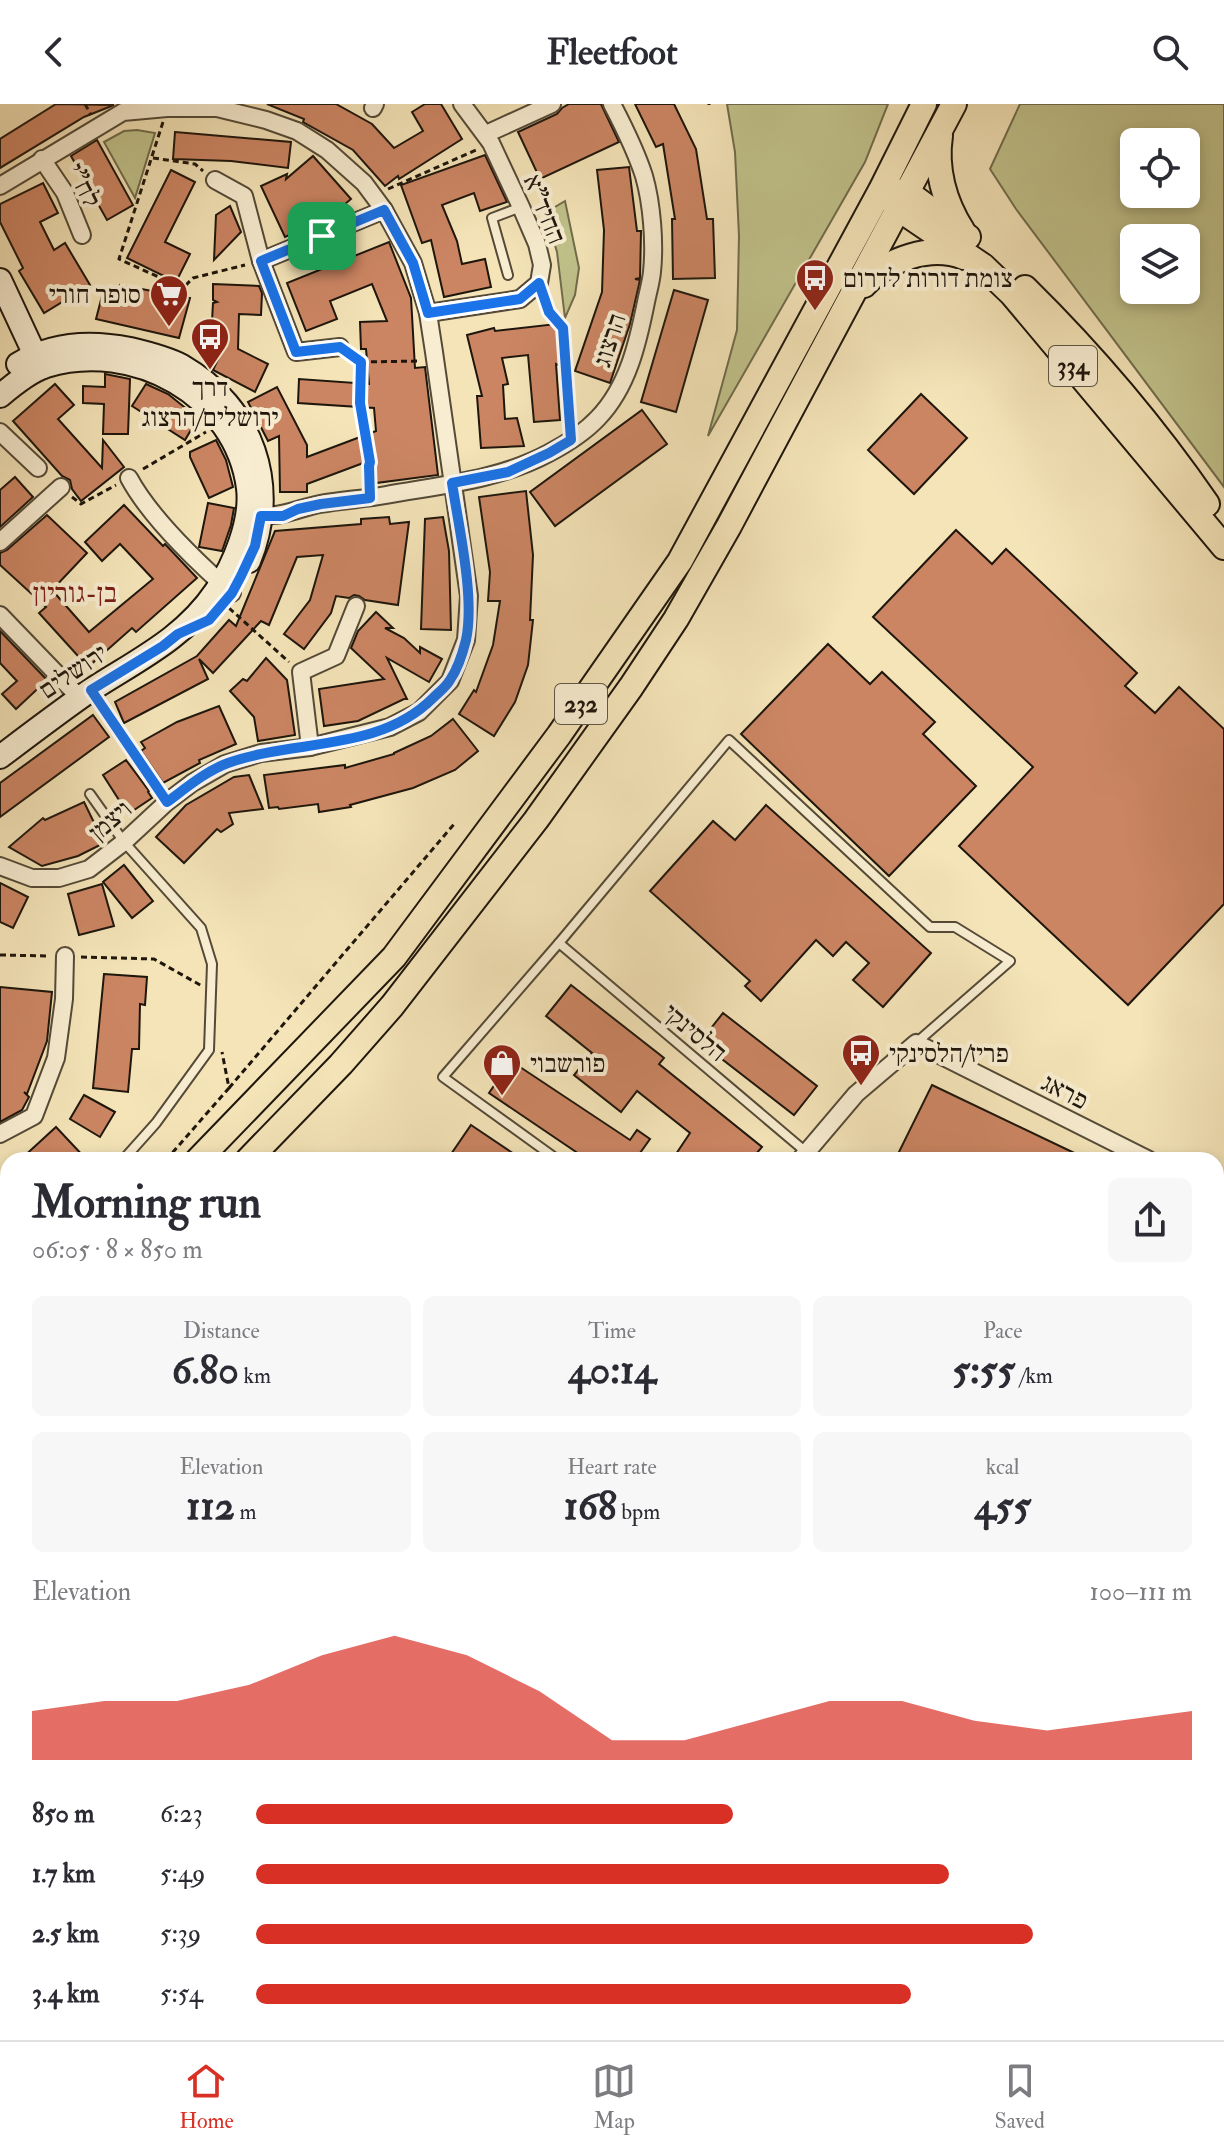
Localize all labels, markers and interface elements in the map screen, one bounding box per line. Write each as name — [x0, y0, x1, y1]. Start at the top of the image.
icon: back — [32, 30, 76, 74]
text: Fleetfoot — [546, 30, 678, 75]
icon: search — [1148, 30, 1192, 74]
map controls — [1120, 128, 1200, 304]
button: locate — [1120, 128, 1200, 208]
street label: לח"י — [59, 158, 108, 213]
street label: החיד"א — [516, 170, 572, 249]
pin — [288, 202, 356, 270]
icon: arrive — [300, 214, 344, 258]
button: layers — [1120, 224, 1200, 304]
bus stop icon: צומת דורות לדרום — [794, 257, 836, 312]
place label: צומת דורות לדרום — [843, 263, 1013, 295]
supermarket icon: סופר חורי — [148, 273, 190, 328]
place label: סופר חורי — [49, 279, 141, 311]
street label: הרצוג — [586, 309, 634, 371]
bus stop icon: דרך ירושלים/הרצוג — [189, 316, 231, 371]
road number: 334 — [1049, 346, 1097, 386]
place label: דרך ירושלים/הרצוג — [141, 372, 279, 434]
district label: בן-גוריון — [33, 576, 117, 611]
street label: ירושלים — [33, 637, 114, 706]
road number: 232 — [555, 684, 607, 724]
street label: ויצמן — [83, 793, 139, 848]
street label: הלסינקי — [656, 997, 733, 1069]
bus stop icon: פריז/הלסינקי — [840, 1032, 882, 1087]
place label: פריז/הלסינקי — [889, 1038, 1009, 1070]
shop icon: פורשבוי — [481, 1042, 523, 1097]
place label: פורשבוי — [530, 1048, 605, 1080]
street label: פראג — [1036, 1067, 1093, 1117]
text: Morning run — [32, 1176, 261, 1231]
button: share — [1108, 1178, 1192, 1262]
text: 06:05 · 8 × 850 m — [32, 1234, 203, 1266]
text: Distance — [183, 1317, 260, 1345]
text: Time — [588, 1317, 636, 1345]
text: Pace — [983, 1317, 1022, 1345]
text: 6.80 — [172, 1345, 239, 1396]
text: 40:14 — [568, 1345, 656, 1396]
text: 5:55 — [952, 1345, 1015, 1396]
text: km — [239, 1362, 271, 1390]
text: /km — [1015, 1362, 1053, 1390]
text: Elevation — [179, 1453, 263, 1481]
text: Heart rate — [567, 1453, 657, 1481]
text: kcal — [986, 1453, 1020, 1481]
text: 112 — [186, 1481, 235, 1532]
text: 168 — [564, 1481, 617, 1532]
text: 455 — [974, 1481, 1031, 1532]
text: m — [235, 1498, 257, 1526]
text: bpm — [617, 1498, 660, 1526]
text: Elevation — [32, 1576, 131, 1608]
text: 100–111 m — [1090, 1576, 1192, 1608]
text: 850 m — [32, 1798, 94, 1830]
text: 6:23 — [160, 1798, 203, 1830]
text: 1.7 km — [32, 1858, 95, 1890]
text: 5:49 — [160, 1858, 205, 1890]
text: 2.5 km — [32, 1918, 99, 1950]
text: 5:39 — [160, 1918, 201, 1950]
text: 3.4 km — [32, 1978, 99, 2010]
text: 5:54 — [160, 1978, 203, 2010]
tab: Home — [179, 2059, 234, 2135]
tab: Map — [592, 2059, 636, 2135]
tab: Saved — [995, 2059, 1045, 2135]

